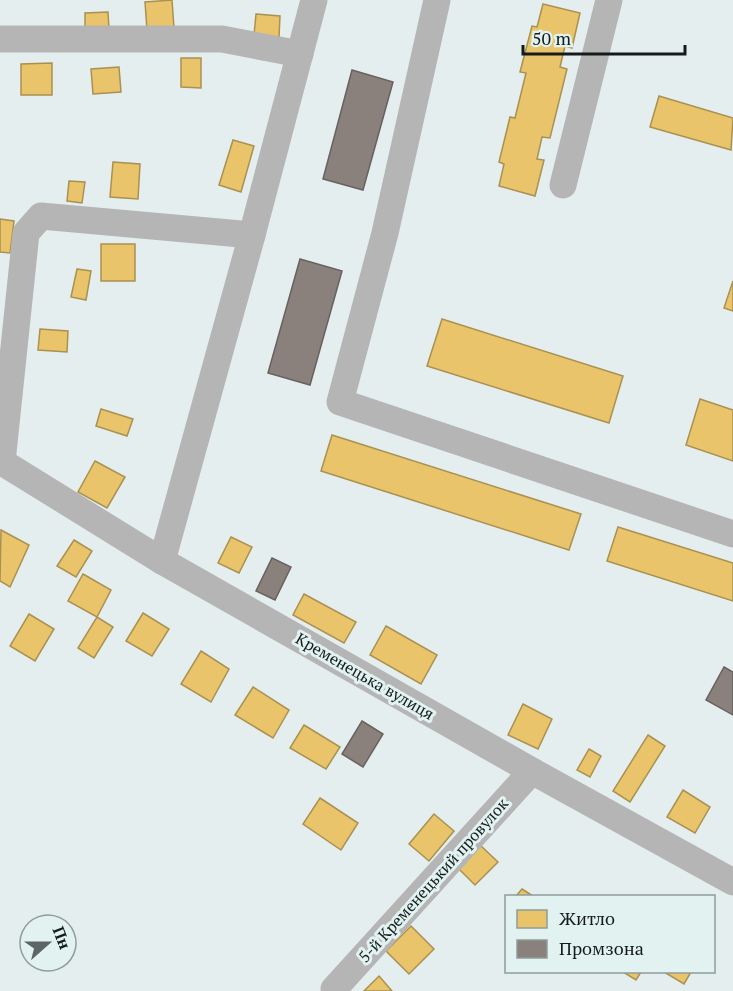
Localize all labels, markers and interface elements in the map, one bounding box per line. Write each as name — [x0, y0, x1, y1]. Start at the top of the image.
scale bar — [523, 18, 685, 56]
text: 50 m — [532, 26, 572, 50]
street label: Кременецька вулиця — [292, 627, 438, 725]
street label: 5-й Кременецький провулок — [353, 793, 513, 967]
legend — [505, 895, 715, 973]
text: Житло — [559, 906, 615, 930]
north arrow — [18, 913, 78, 973]
text: Пн — [48, 923, 76, 953]
text: Промзона — [559, 936, 644, 960]

